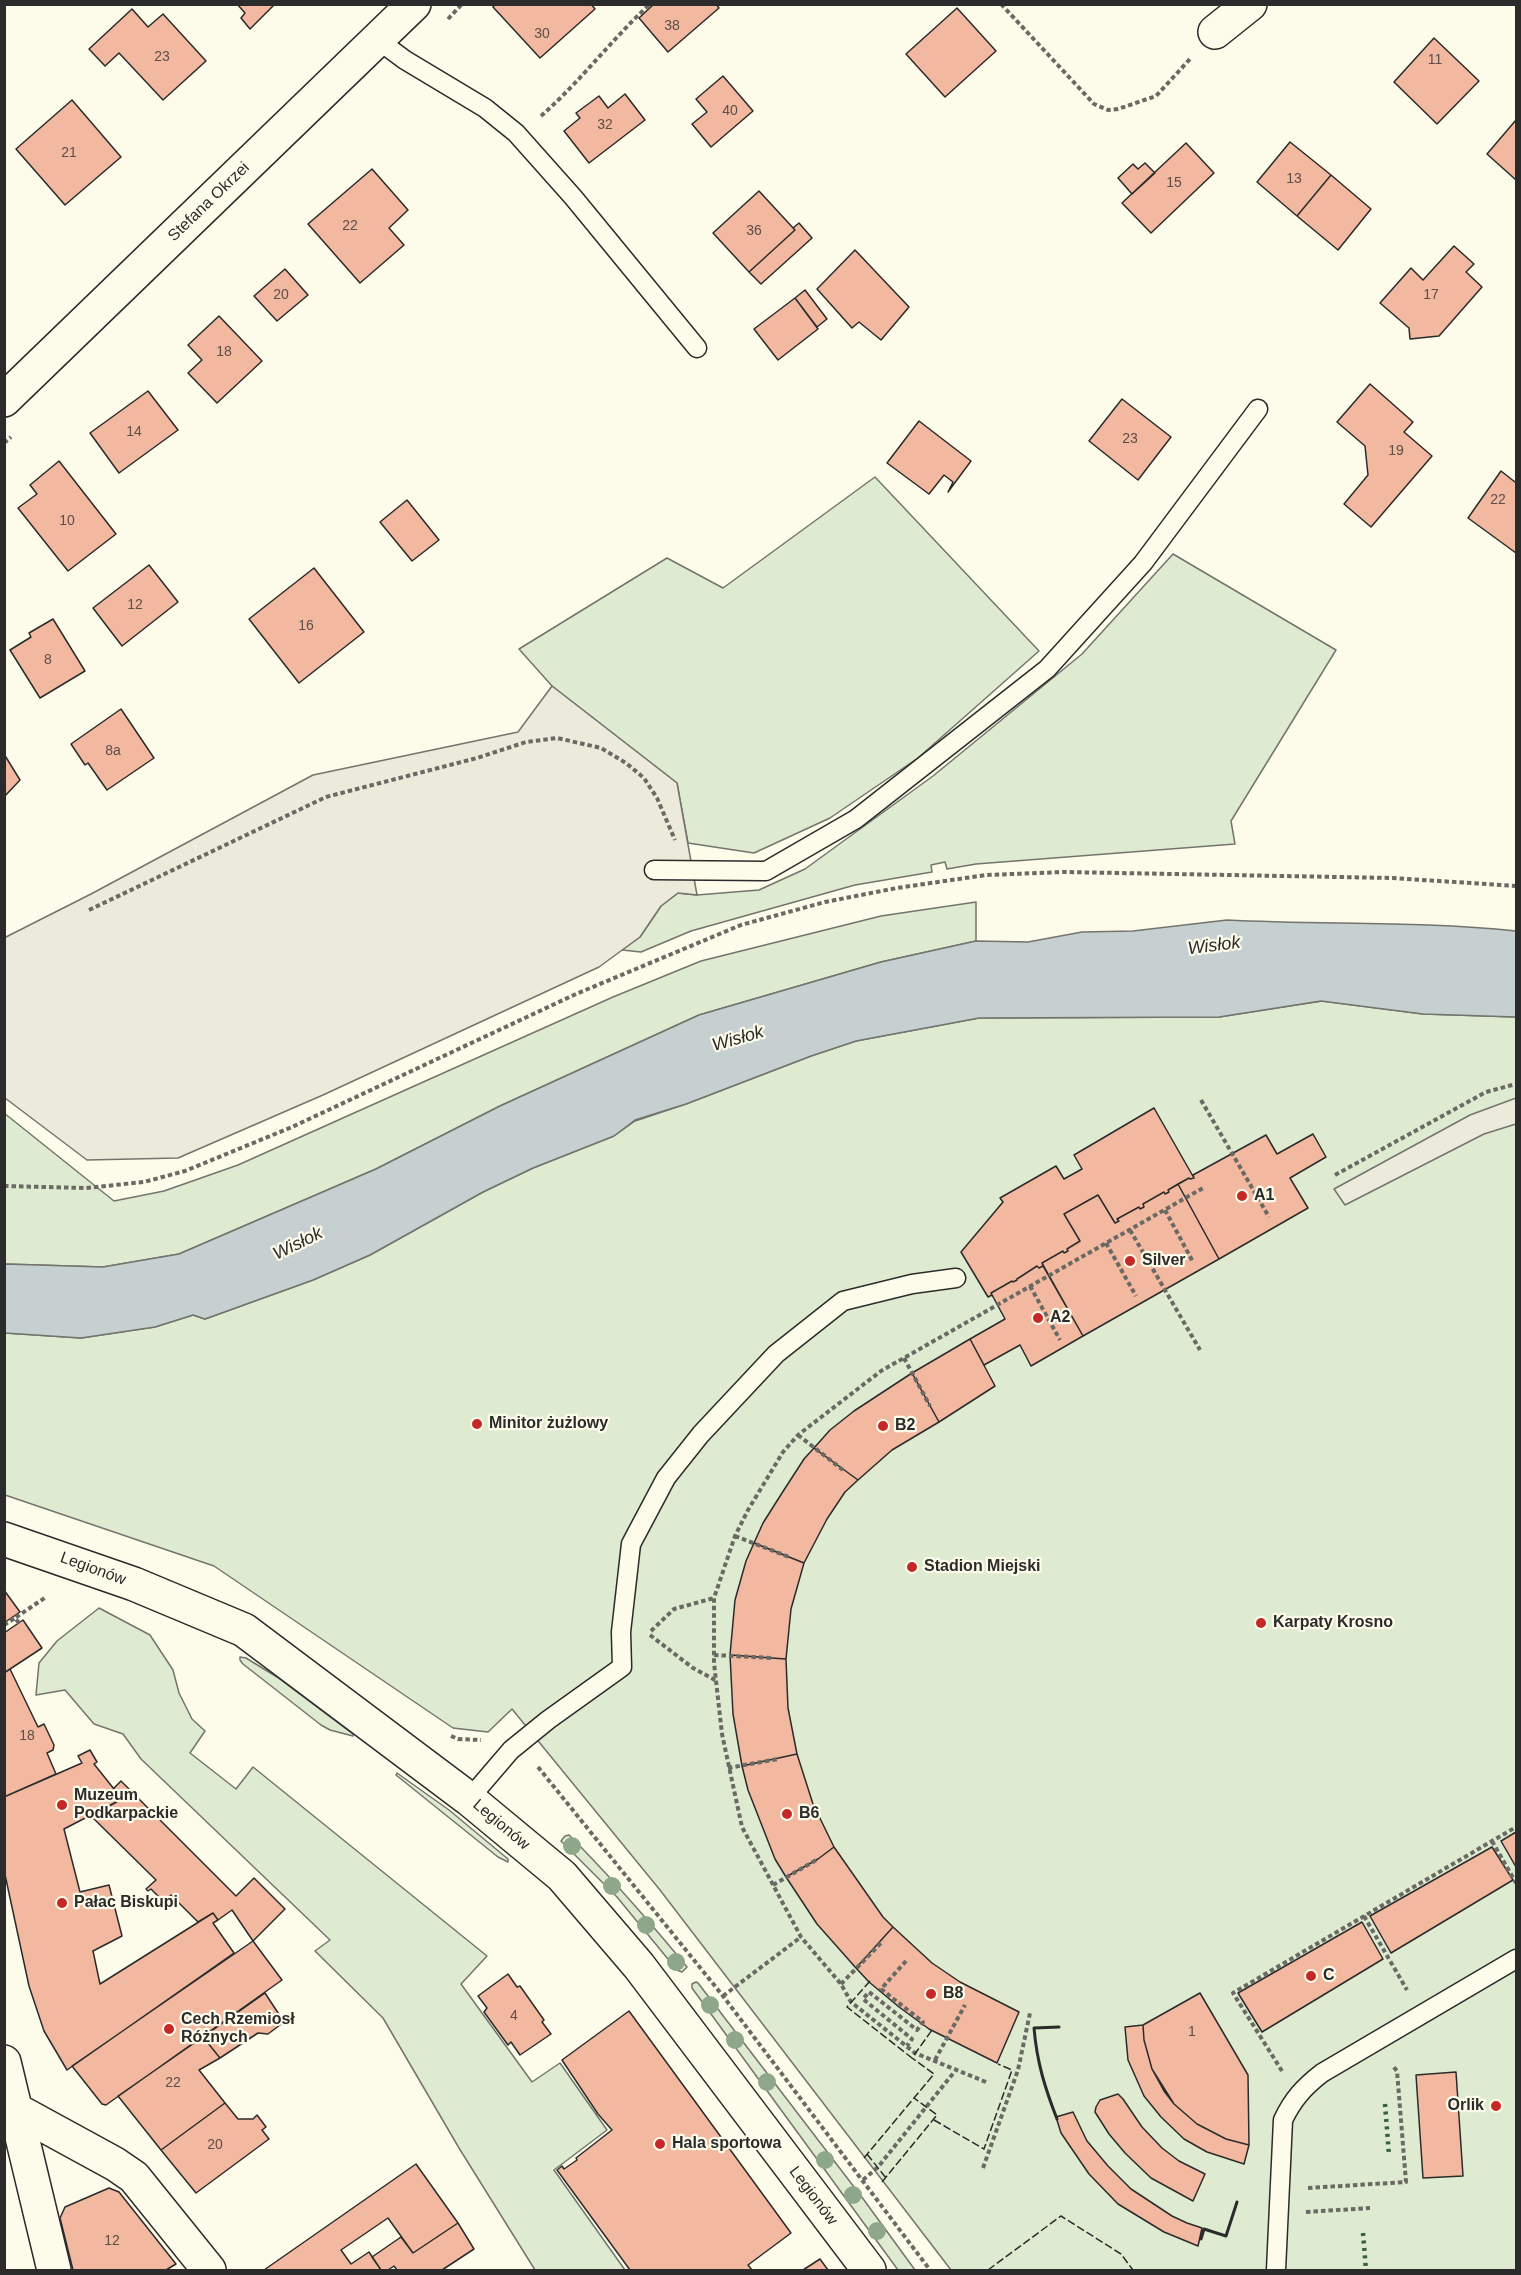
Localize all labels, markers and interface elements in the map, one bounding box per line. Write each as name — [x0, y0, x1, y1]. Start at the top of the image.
house number: 38 — [664, 18, 680, 34]
house number: 30 — [534, 26, 550, 42]
house number: 23 — [154, 49, 170, 65]
house number: 11 — [1428, 52, 1442, 68]
house number: 40 — [722, 103, 738, 119]
house number: 32 — [597, 117, 613, 133]
house number: 21 — [61, 145, 77, 161]
street label: Stefana Okrzei — [164, 158, 254, 246]
house number: 13 — [1286, 171, 1302, 187]
house number: 15 — [1166, 175, 1182, 191]
house number: 22 — [342, 218, 358, 234]
house number: 36 — [746, 223, 762, 239]
house number: 20 — [273, 287, 289, 303]
house number: 17 — [1423, 287, 1439, 303]
house number: 18 — [216, 344, 232, 360]
house number: 14 — [126, 424, 142, 440]
house number: 23 — [1122, 431, 1138, 447]
house number: 19 — [1388, 443, 1404, 459]
house number: 22 — [1490, 492, 1506, 508]
house number: 10 — [59, 513, 75, 529]
house number: 12 — [127, 597, 143, 613]
house number: 16 — [298, 618, 314, 634]
house number: 8 — [44, 652, 52, 668]
house number: 8a — [105, 743, 121, 759]
water label: Wisłok — [1186, 932, 1242, 960]
water label: Wisłok — [710, 1021, 766, 1057]
place label: A1 — [1254, 1186, 1274, 1206]
marker: A1 — [1235, 1189, 1249, 1203]
water label: Wisłok — [270, 1223, 326, 1265]
place label: Silver — [1142, 1251, 1186, 1271]
marker: Silver — [1123, 1254, 1137, 1268]
place label: A2 — [1050, 1308, 1070, 1328]
marker: A2 — [1031, 1311, 1045, 1325]
place label: Minitor żużlowy — [489, 1414, 608, 1434]
place label: B2 — [895, 1416, 915, 1436]
marker: Minitor żużlowy — [470, 1417, 484, 1431]
marker: B2 — [876, 1419, 890, 1433]
street label: Legionów — [58, 1548, 128, 1590]
place label: Stadion Miejski — [924, 1557, 1040, 1577]
marker: Stadion Miejski — [905, 1560, 919, 1574]
place label: Karpaty Krosno — [1273, 1613, 1393, 1633]
marker: Karpaty Krosno — [1254, 1616, 1268, 1630]
house number: 18 — [19, 1728, 35, 1744]
place label: Muzeum Podkarpackie — [74, 1786, 178, 1824]
street label: Legionów — [469, 1796, 533, 1854]
marker: Muzeum Podkarpackie — [55, 1798, 69, 1812]
place label: B6 — [799, 1804, 819, 1824]
marker: B6 — [780, 1807, 794, 1821]
place label: Pałac Biskupi — [74, 1893, 178, 1913]
marker: Pałac Biskupi — [55, 1896, 69, 1910]
place label: C — [1323, 1966, 1335, 1986]
marker: C — [1304, 1969, 1318, 1983]
place label: B8 — [943, 1984, 963, 2004]
marker: B8 — [924, 1987, 938, 2001]
house number: 4 — [510, 2008, 518, 2024]
place label: Cech Rzemiosł Różnych — [181, 2010, 295, 2048]
marker: Cech Rzemiosł Różnych — [162, 2022, 176, 2036]
house number: 1 — [1188, 2024, 1196, 2040]
house number: 22 — [165, 2075, 181, 2091]
place label: Orlik — [1448, 2096, 1484, 2116]
marker: Orlik — [1489, 2099, 1503, 2113]
place label: Hala sportowa — [672, 2134, 781, 2154]
house number: 20 — [207, 2137, 223, 2153]
marker: Hala sportowa — [653, 2137, 667, 2151]
street label: Legionów — [785, 2163, 841, 2229]
house number: 12 — [104, 2233, 120, 2249]

